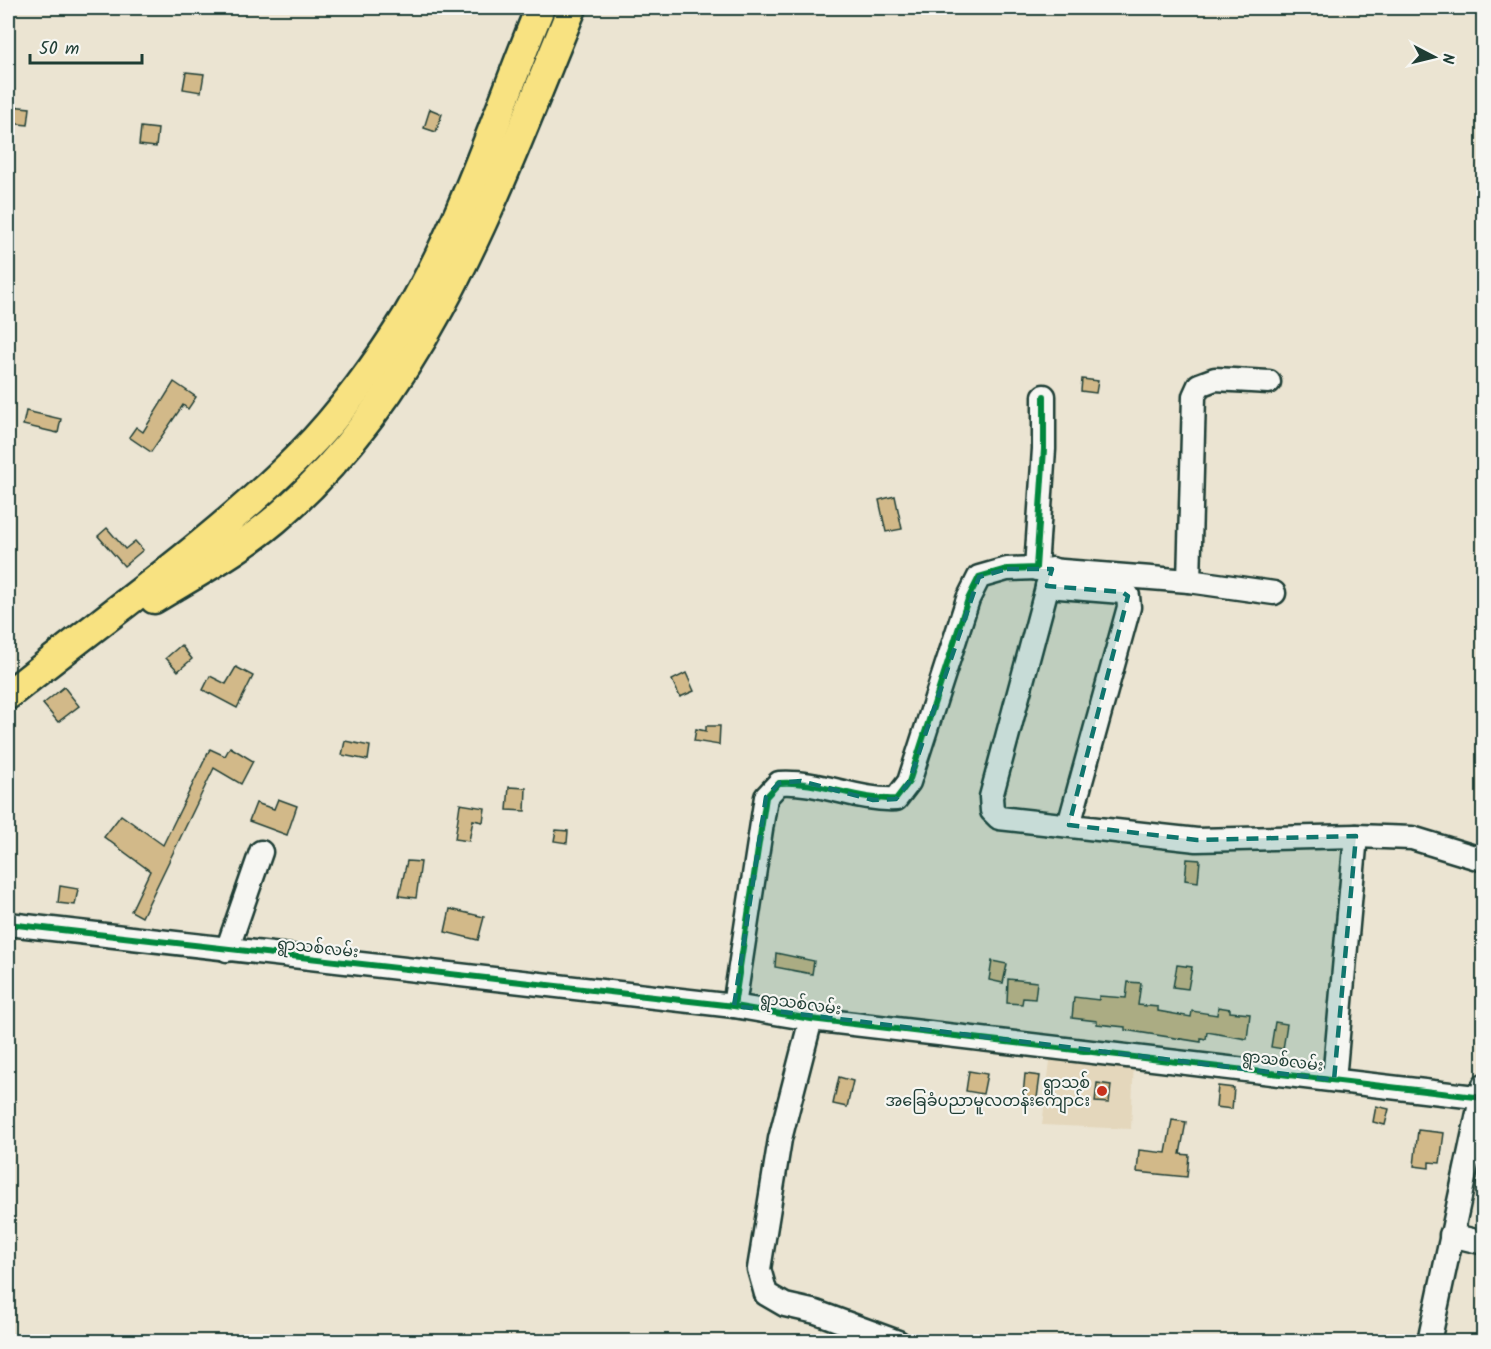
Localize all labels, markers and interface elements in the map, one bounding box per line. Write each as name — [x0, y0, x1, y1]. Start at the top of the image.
scale bar — [30, 27, 142, 65]
north arrow — [1404, 27, 1464, 87]
text: 50 m — [39, 35, 79, 64]
text: N — [1434, 52, 1460, 65]
street label: ရွာသစ်လမ်း — [276, 932, 360, 965]
street label: ရွာသစ်လမ်း — [759, 986, 843, 1023]
street label: ရွာသစ်လမ်း — [1241, 1044, 1325, 1079]
place label: ရွာသစ် အခြေခံပညာမူလတန်းကျောင်း — [885, 1071, 1090, 1115]
marker: ရွာသစ် အခြေခံပညာမူလတန်းကျောင်း — [1095, 1084, 1109, 1098]

